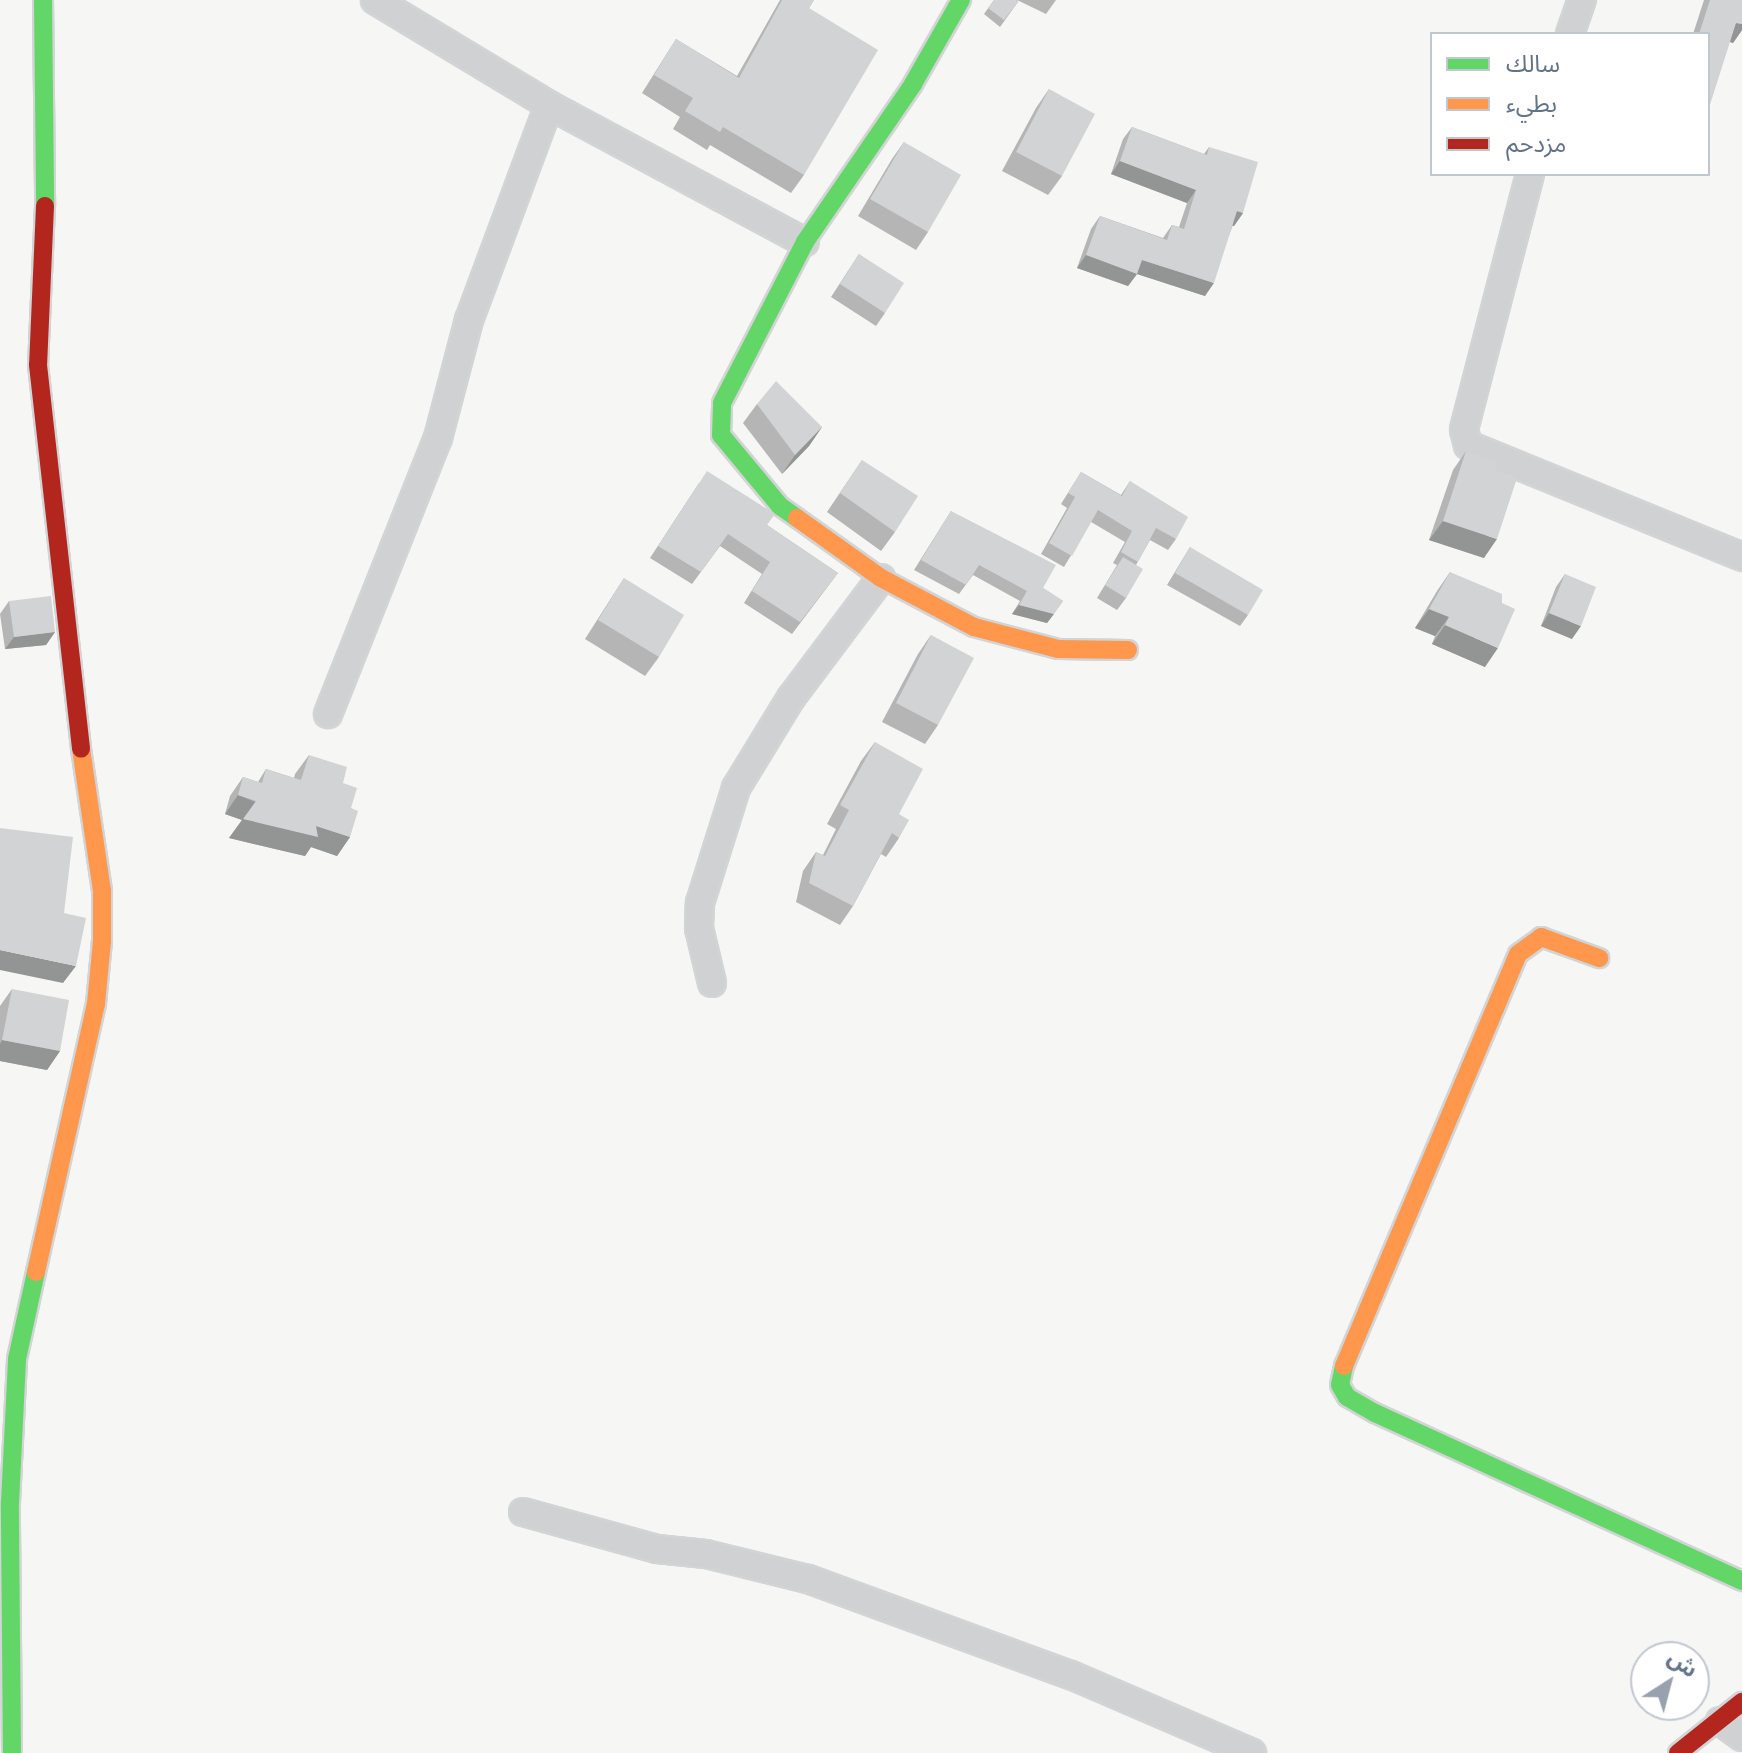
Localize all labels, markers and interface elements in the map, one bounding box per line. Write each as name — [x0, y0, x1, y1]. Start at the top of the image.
legend — [1430, 32, 1710, 176]
text: سالك — [1506, 48, 1560, 77]
text: بطيء — [1506, 88, 1557, 117]
text: مزدحم — [1506, 128, 1566, 157]
north arrow — [1630, 1641, 1710, 1721]
text: ش — [1663, 1643, 1703, 1683]

